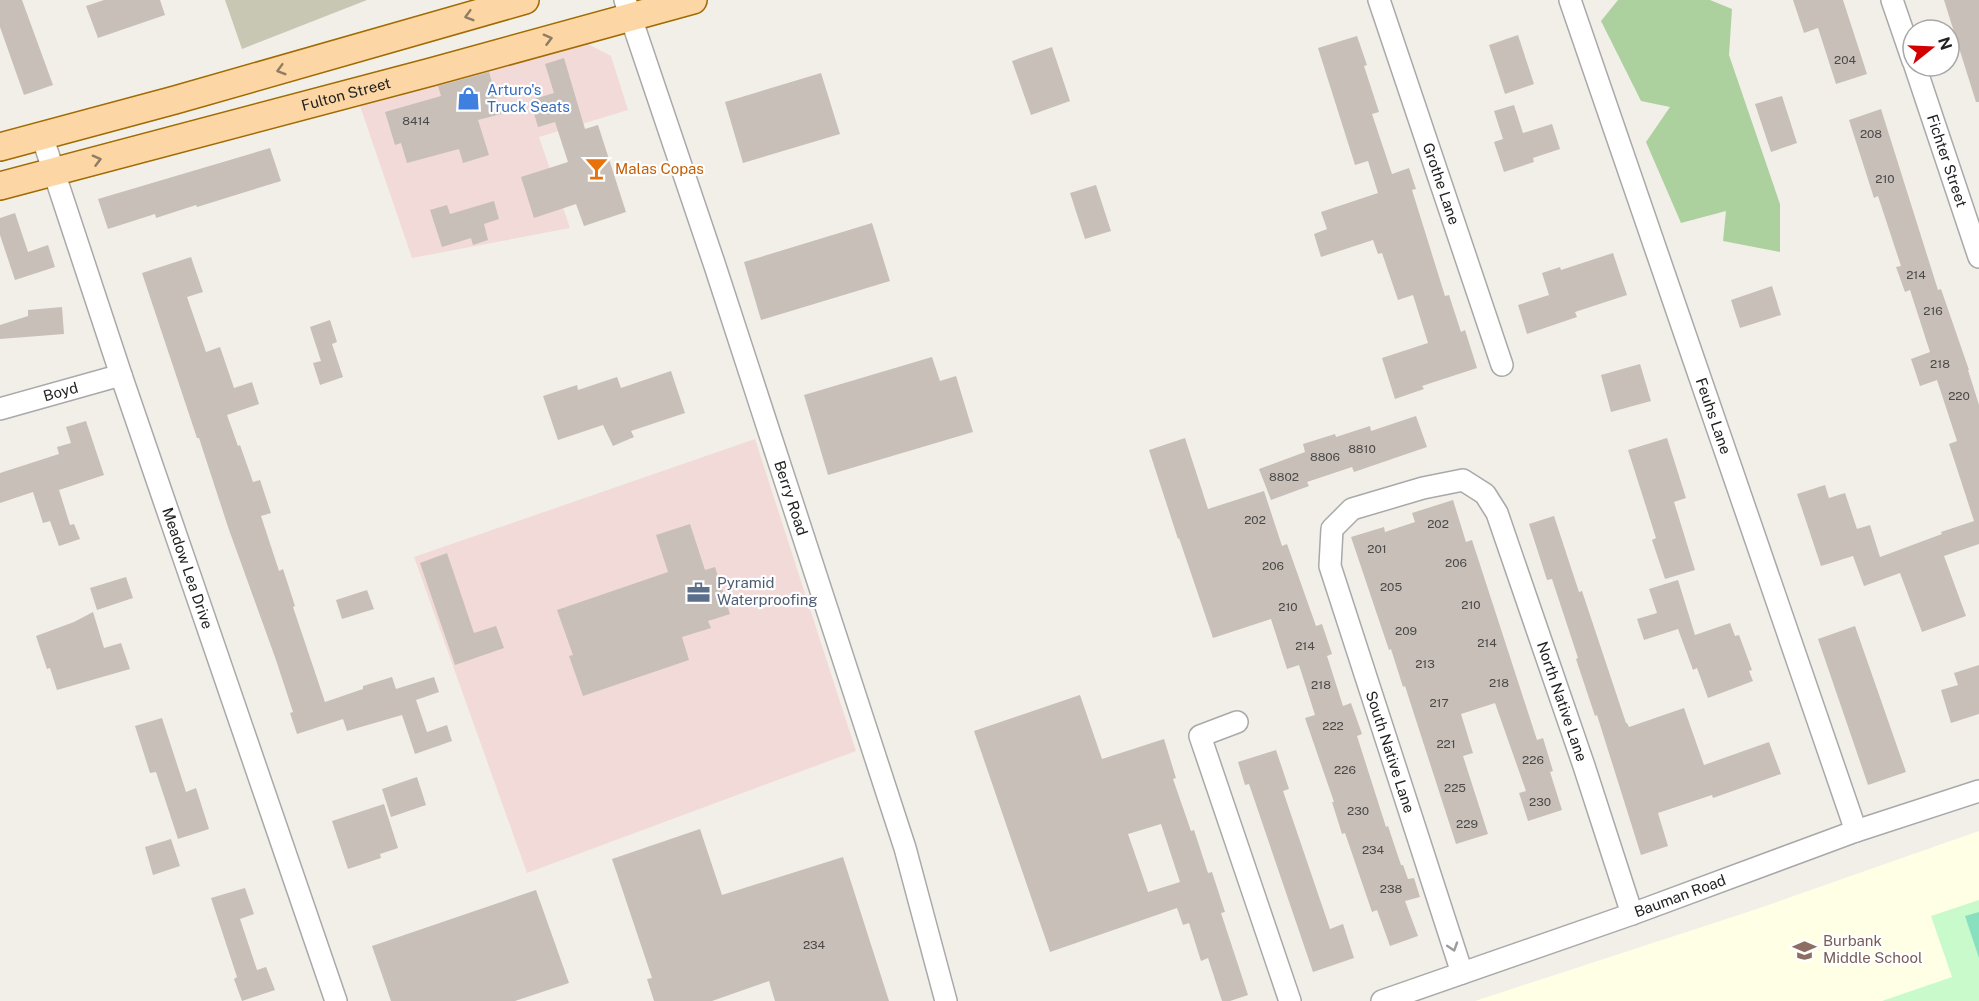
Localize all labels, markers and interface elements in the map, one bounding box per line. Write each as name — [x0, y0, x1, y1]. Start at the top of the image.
one-way arrow — [464, 9, 475, 21]
north arrow — [1901, 18, 1961, 78]
one-way arrow — [543, 34, 553, 47]
text: N — [1934, 35, 1956, 52]
house number: 204 — [1834, 53, 1856, 67]
one-way arrow — [276, 63, 287, 75]
street label: Fulton Street — [299, 74, 393, 114]
place label: Arturo's Truck Seats — [487, 81, 570, 115]
shop icon: Arturo's Truck Seats — [456, 86, 482, 112]
street label: Fichter Street — [1924, 112, 1971, 209]
house number: 8414 — [402, 114, 430, 128]
house number: 208 — [1860, 127, 1882, 141]
street label: Grothe Lane — [1420, 141, 1463, 227]
one-way arrow — [92, 155, 102, 168]
bar icon: Malas Copas — [584, 156, 610, 182]
place label: Malas Copas — [615, 160, 704, 177]
house number: 210 — [1875, 172, 1895, 186]
house number: 214 — [1906, 268, 1926, 282]
house number: 216 — [1923, 304, 1943, 318]
house number: 218 — [1930, 357, 1950, 371]
street label: Feuhs Lane — [1693, 375, 1735, 456]
street label: Boyd — [41, 379, 80, 404]
house number: 220 — [1948, 389, 1970, 403]
house number: 8810 — [1348, 442, 1376, 456]
house number: 8806 — [1310, 450, 1340, 464]
street label: Berry Road — [771, 458, 811, 538]
house number: 8802 — [1269, 470, 1299, 484]
street label: Meadow Lea Drive — [159, 505, 217, 631]
house number: 202 — [1244, 513, 1266, 527]
house number: 202 — [1427, 517, 1449, 531]
house number: 201 — [1367, 542, 1387, 556]
house number: 206 — [1445, 556, 1467, 570]
house number: 206 — [1262, 559, 1284, 573]
place label: Pyramid Waterproofing — [717, 574, 818, 608]
office icon: Pyramid Waterproofing — [686, 579, 712, 605]
house number: 205 — [1380, 580, 1402, 594]
house number: 210 — [1461, 598, 1481, 612]
house number: 210 — [1278, 600, 1298, 614]
house number: 209 — [1395, 624, 1417, 638]
house number: 214 — [1477, 636, 1497, 650]
house number: 214 — [1295, 639, 1315, 653]
street label: North Native Lane — [1534, 639, 1591, 764]
house number: 213 — [1415, 657, 1435, 671]
house number: 218 — [1489, 676, 1509, 690]
house number: 218 — [1311, 678, 1331, 692]
street label: South Native Lane — [1363, 689, 1418, 815]
house number: 217 — [1429, 696, 1449, 710]
house number: 222 — [1322, 719, 1344, 733]
house number: 221 — [1436, 737, 1456, 751]
house number: 226 — [1522, 753, 1544, 767]
house number: 226 — [1334, 763, 1356, 777]
house number: 225 — [1444, 781, 1466, 795]
house number: 230 — [1529, 795, 1551, 809]
house number: 230 — [1347, 804, 1369, 818]
house number: 229 — [1456, 817, 1478, 831]
house number: 234 — [1362, 843, 1385, 857]
street label: Bauman Road — [1632, 871, 1728, 920]
house number: 238 — [1380, 882, 1402, 896]
place label: Burbank Middle School — [1823, 932, 1922, 966]
school or university icon: Burbank Middle School — [1792, 937, 1818, 963]
house number: 234 — [803, 938, 826, 952]
one-way arrow — [1446, 941, 1459, 952]

